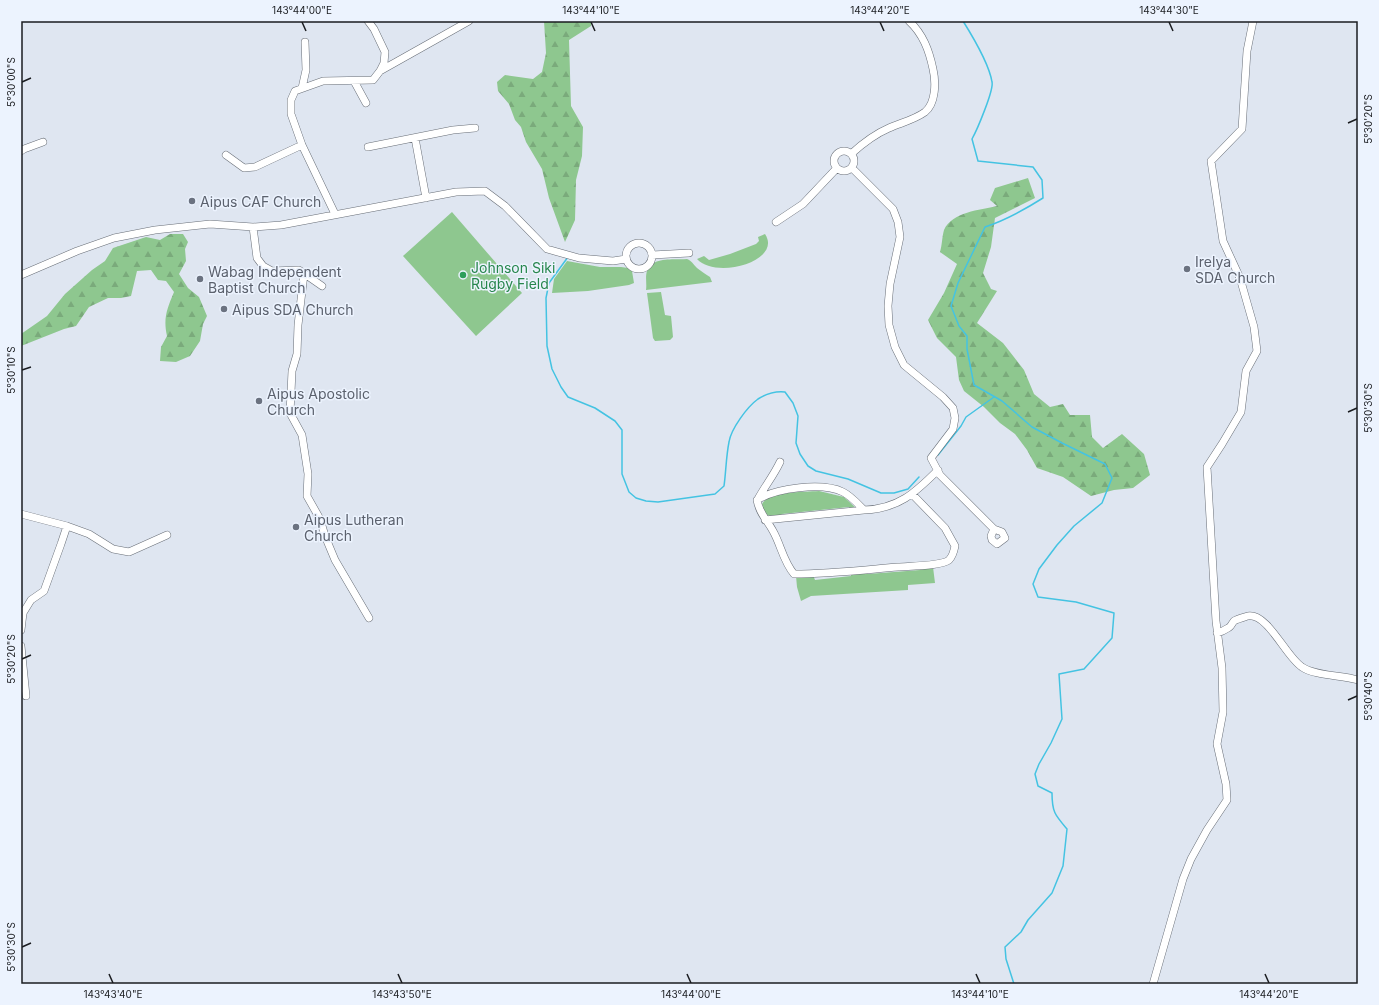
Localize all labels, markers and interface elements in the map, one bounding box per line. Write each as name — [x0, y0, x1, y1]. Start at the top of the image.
text: 143°44'00"E — [272, 4, 332, 16]
text: 143°44'10"E — [562, 4, 620, 16]
text: 143°44'20"E — [850, 4, 910, 16]
text: 143°44'30"E — [1139, 4, 1199, 16]
text: 5°30'00"S — [5, 57, 17, 107]
text: 5°30'20"S — [1362, 94, 1374, 144]
place label: Aipus CAF Church — [200, 193, 321, 210]
marker: Aipus CAF Church — [187, 196, 197, 206]
place label: Irelya SDA Church — [1195, 253, 1275, 286]
place label: Johnson Siki Rugby Field — [471, 259, 555, 292]
place label: Wabag Independent Baptist Church — [208, 263, 342, 296]
marker: Irelya SDA Church — [1182, 264, 1192, 274]
marker: Johnson Siki Rugby Field — [458, 270, 468, 280]
marker: Wabag Independent Baptist Church — [195, 274, 205, 284]
place label: Aipus SDA Church — [232, 301, 354, 318]
marker: Aipus SDA Church — [219, 304, 229, 314]
text: 5°30'10"S — [5, 346, 17, 394]
text: 5°30'30"S — [1362, 383, 1374, 433]
place label: Aipus Apostolic Church — [267, 385, 370, 418]
marker: Aipus Apostolic Church — [254, 396, 264, 406]
place label: Aipus Lutheran Church — [304, 511, 404, 544]
marker: Aipus Lutheran Church — [291, 522, 301, 532]
text: 5°30'20"S — [5, 634, 17, 684]
text: 5°30'40"S — [1362, 671, 1374, 721]
text: 5°30'30"S — [5, 922, 17, 972]
text: 143°43'40"E — [83, 988, 143, 1000]
text: 143°43'50"E — [372, 988, 432, 1000]
text: 143°44'00"E — [661, 988, 721, 1000]
text: 143°44'10"E — [951, 988, 1009, 1000]
text: 143°44'20"E — [1239, 988, 1299, 1000]

